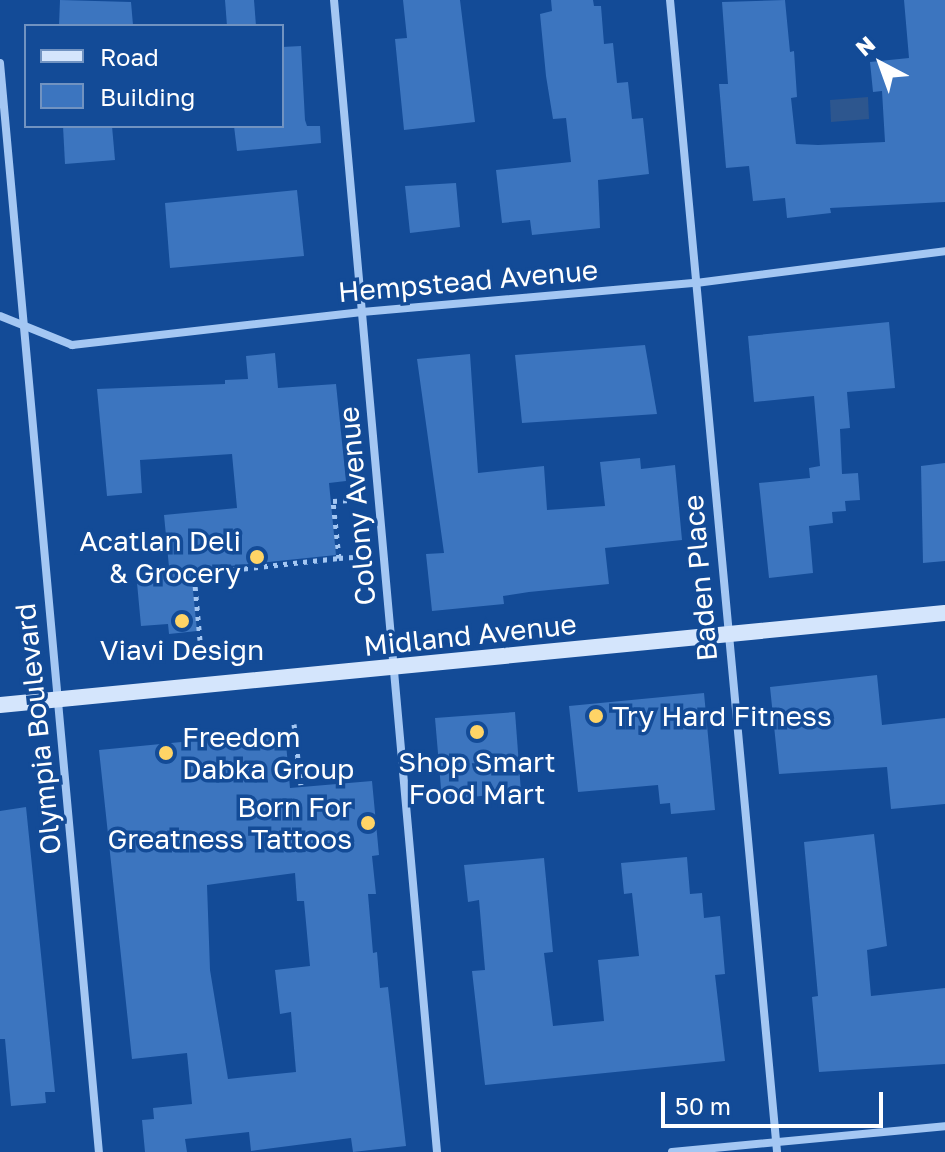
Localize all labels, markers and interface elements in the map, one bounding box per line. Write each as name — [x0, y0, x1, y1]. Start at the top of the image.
legend — [24, 24, 284, 128]
north arrow — [841, 24, 921, 104]
text: N — [850, 30, 880, 61]
text: Road — [100, 42, 159, 71]
text: Building — [100, 82, 195, 111]
street label: Hempstead Avenue — [337, 253, 599, 309]
street label: Colony Avenue — [332, 405, 382, 607]
street label: Baden Place — [676, 493, 724, 663]
place label: Acatlan Deli & Grocery — [79, 524, 241, 590]
marker: Acatlan Deli & Grocery — [248, 548, 266, 566]
street label: Olympia Boulevard — [8, 602, 68, 856]
street label: Midland Avenue — [362, 607, 578, 663]
marker: Viavi Design — [173, 612, 191, 630]
place label: Viavi Design — [100, 633, 264, 667]
place label: Try Hard Fitness — [612, 699, 832, 733]
marker: Try Hard Fitness — [587, 707, 605, 725]
place label: Freedom Dabka Group — [182, 720, 354, 786]
marker: Shop Smart Food Mart — [468, 723, 486, 741]
marker: Freedom Dabka Group — [157, 744, 175, 762]
place label: Shop Smart Food Mart — [398, 745, 556, 811]
place label: Born For Greatness Tattoos — [108, 790, 352, 856]
marker: Born For Greatness Tattoos — [359, 814, 377, 832]
scale bar — [665, 1076, 887, 1126]
text: 50 m — [675, 1091, 731, 1120]

